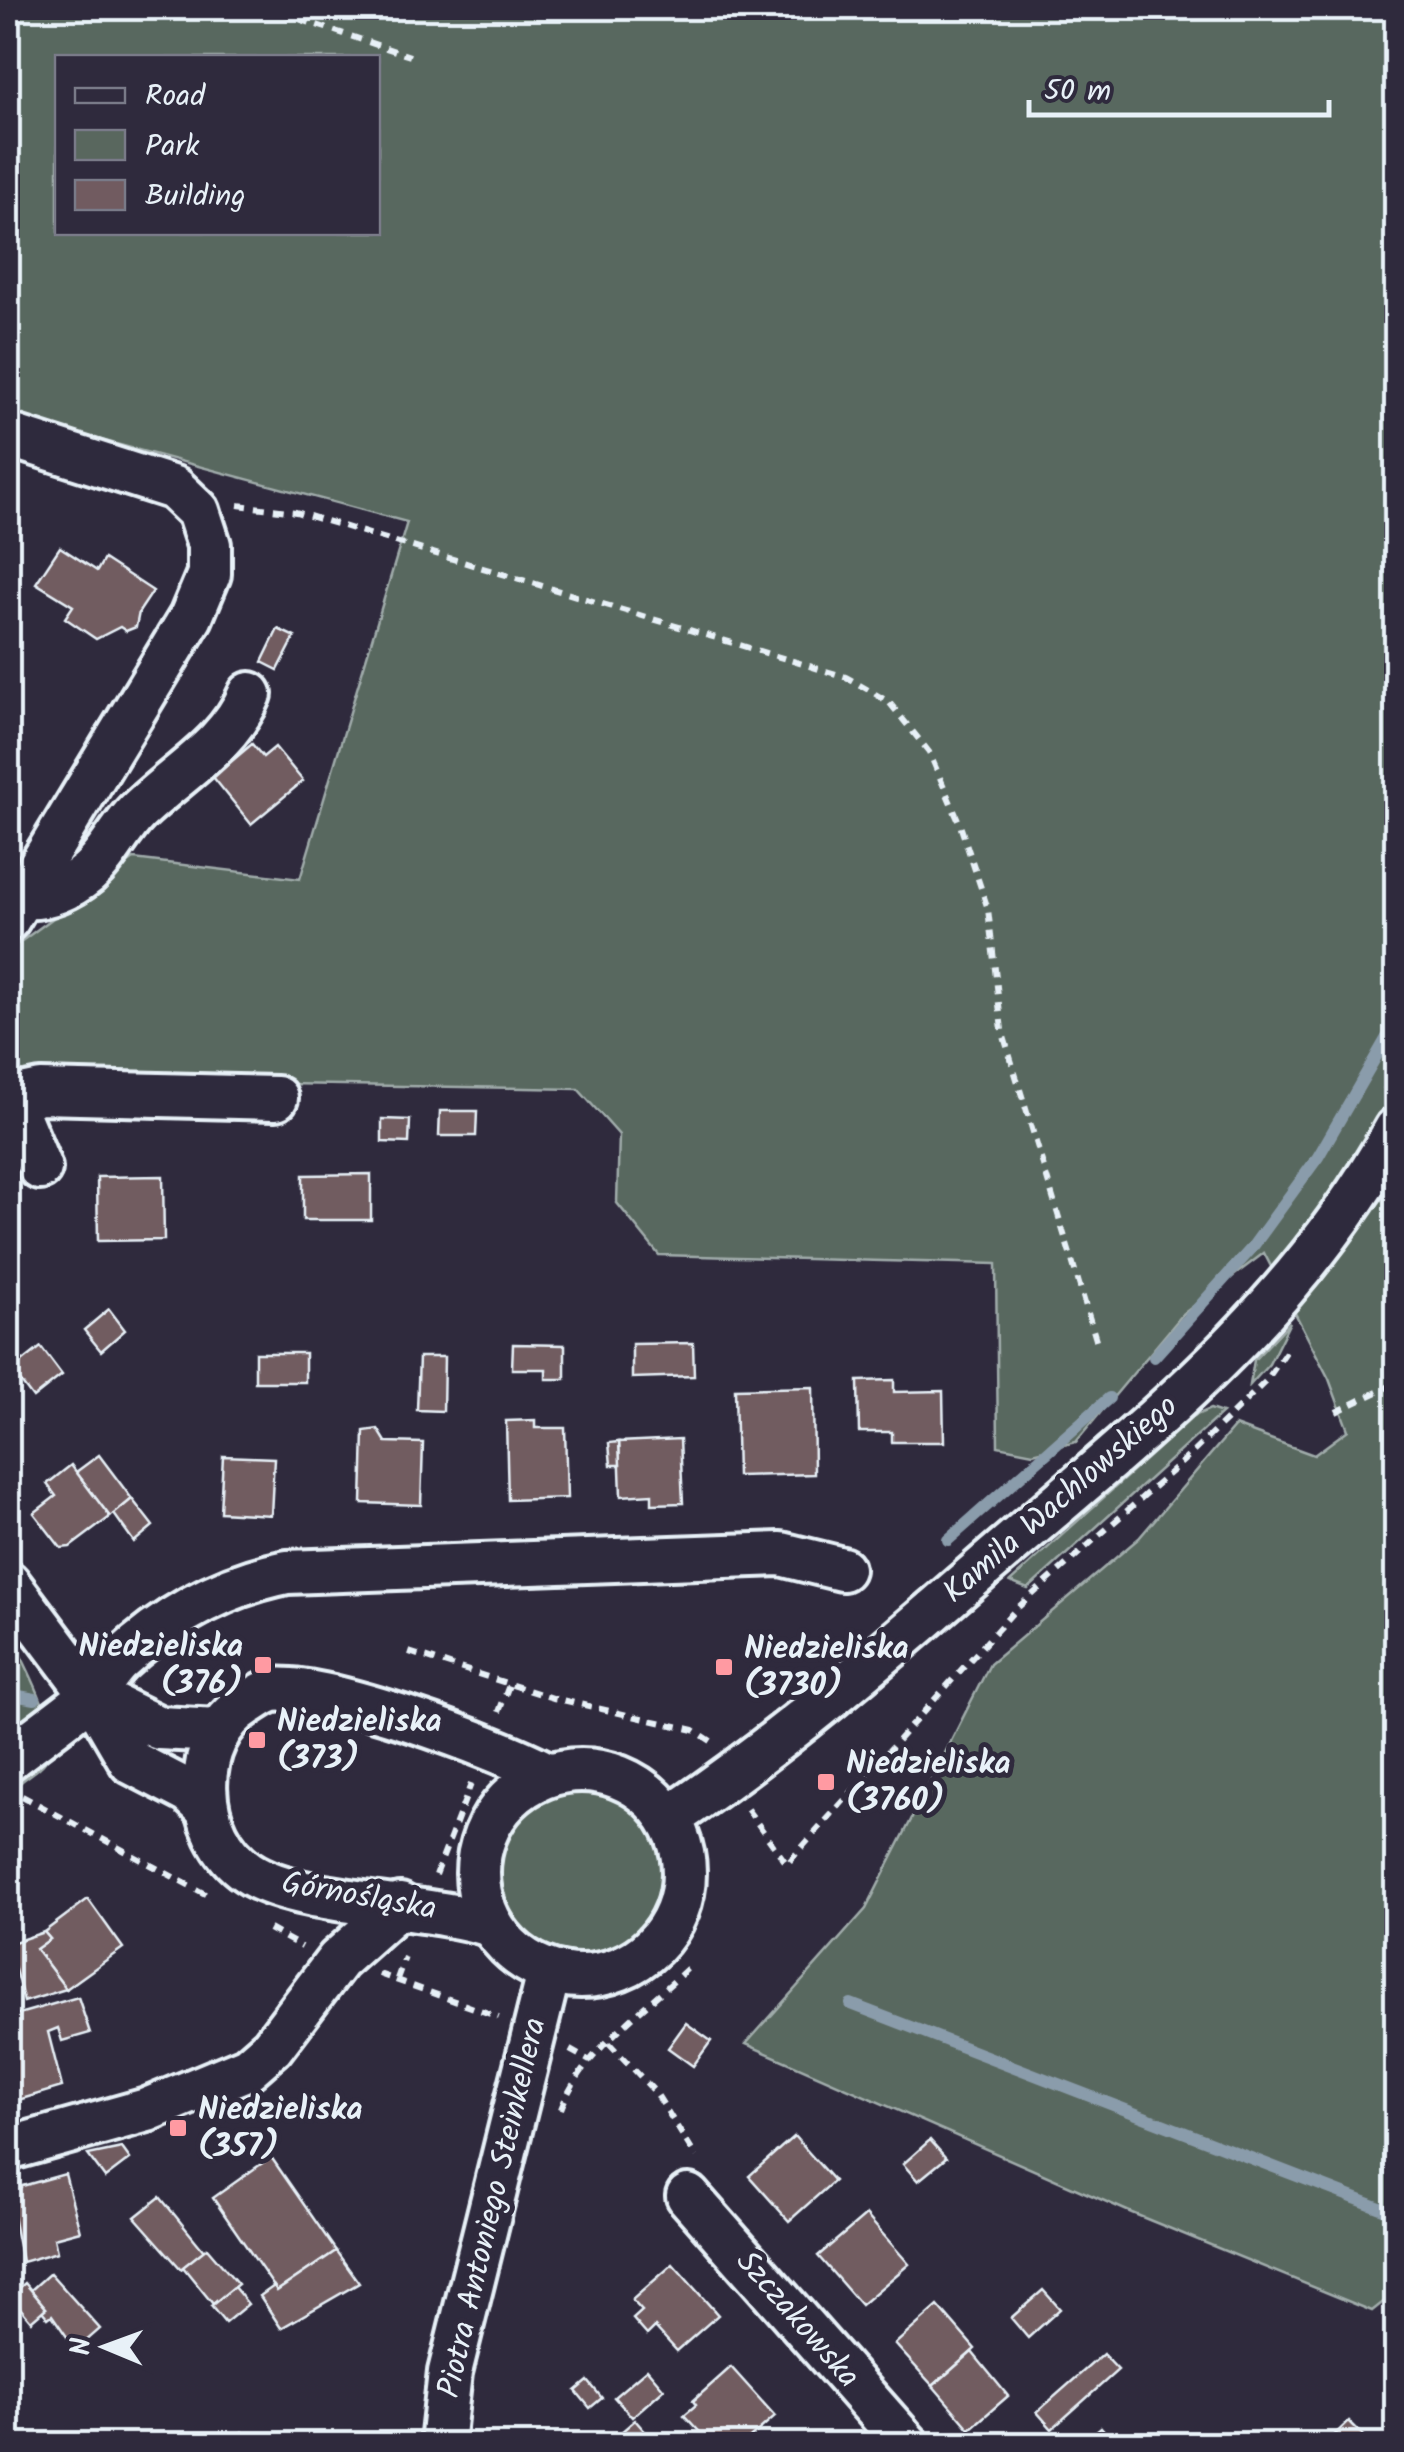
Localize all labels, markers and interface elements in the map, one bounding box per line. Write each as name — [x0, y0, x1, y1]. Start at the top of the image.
legend — [55, 55, 380, 235]
scale bar — [1029, 55, 1329, 117]
text: 50 m — [1044, 68, 1111, 116]
text: Road — [145, 73, 206, 121]
text: Park — [145, 123, 200, 171]
text: Building — [145, 173, 245, 221]
street label: Kamila Wachlowskiego — [932, 1383, 1190, 1617]
place label: Niedzieliska (376) — [78, 1622, 243, 1710]
place label: Niedzieliska (3730) — [744, 1624, 909, 1712]
marker: Niedzieliska (376) — [252, 1654, 274, 1676]
marker: Niedzieliska (3730) — [713, 1656, 735, 1678]
place label: Niedzieliska (373) — [277, 1697, 442, 1785]
marker: Niedzieliska (373) — [246, 1729, 268, 1751]
place label: Niedzieliska (3760) — [846, 1739, 1011, 1827]
marker: Niedzieliska (3760) — [815, 1771, 837, 1793]
street label: Górnośląska — [278, 1858, 440, 1936]
street label: Piotra Antoniego Steinkellera — [424, 2013, 562, 2403]
place label: Niedzieliska (357) — [198, 2085, 363, 2173]
marker: Niedzieliska (357) — [167, 2117, 189, 2139]
street label: Szczakowska — [722, 2239, 872, 2401]
north arrow — [55, 2297, 155, 2397]
text: N — [60, 2337, 105, 2356]

